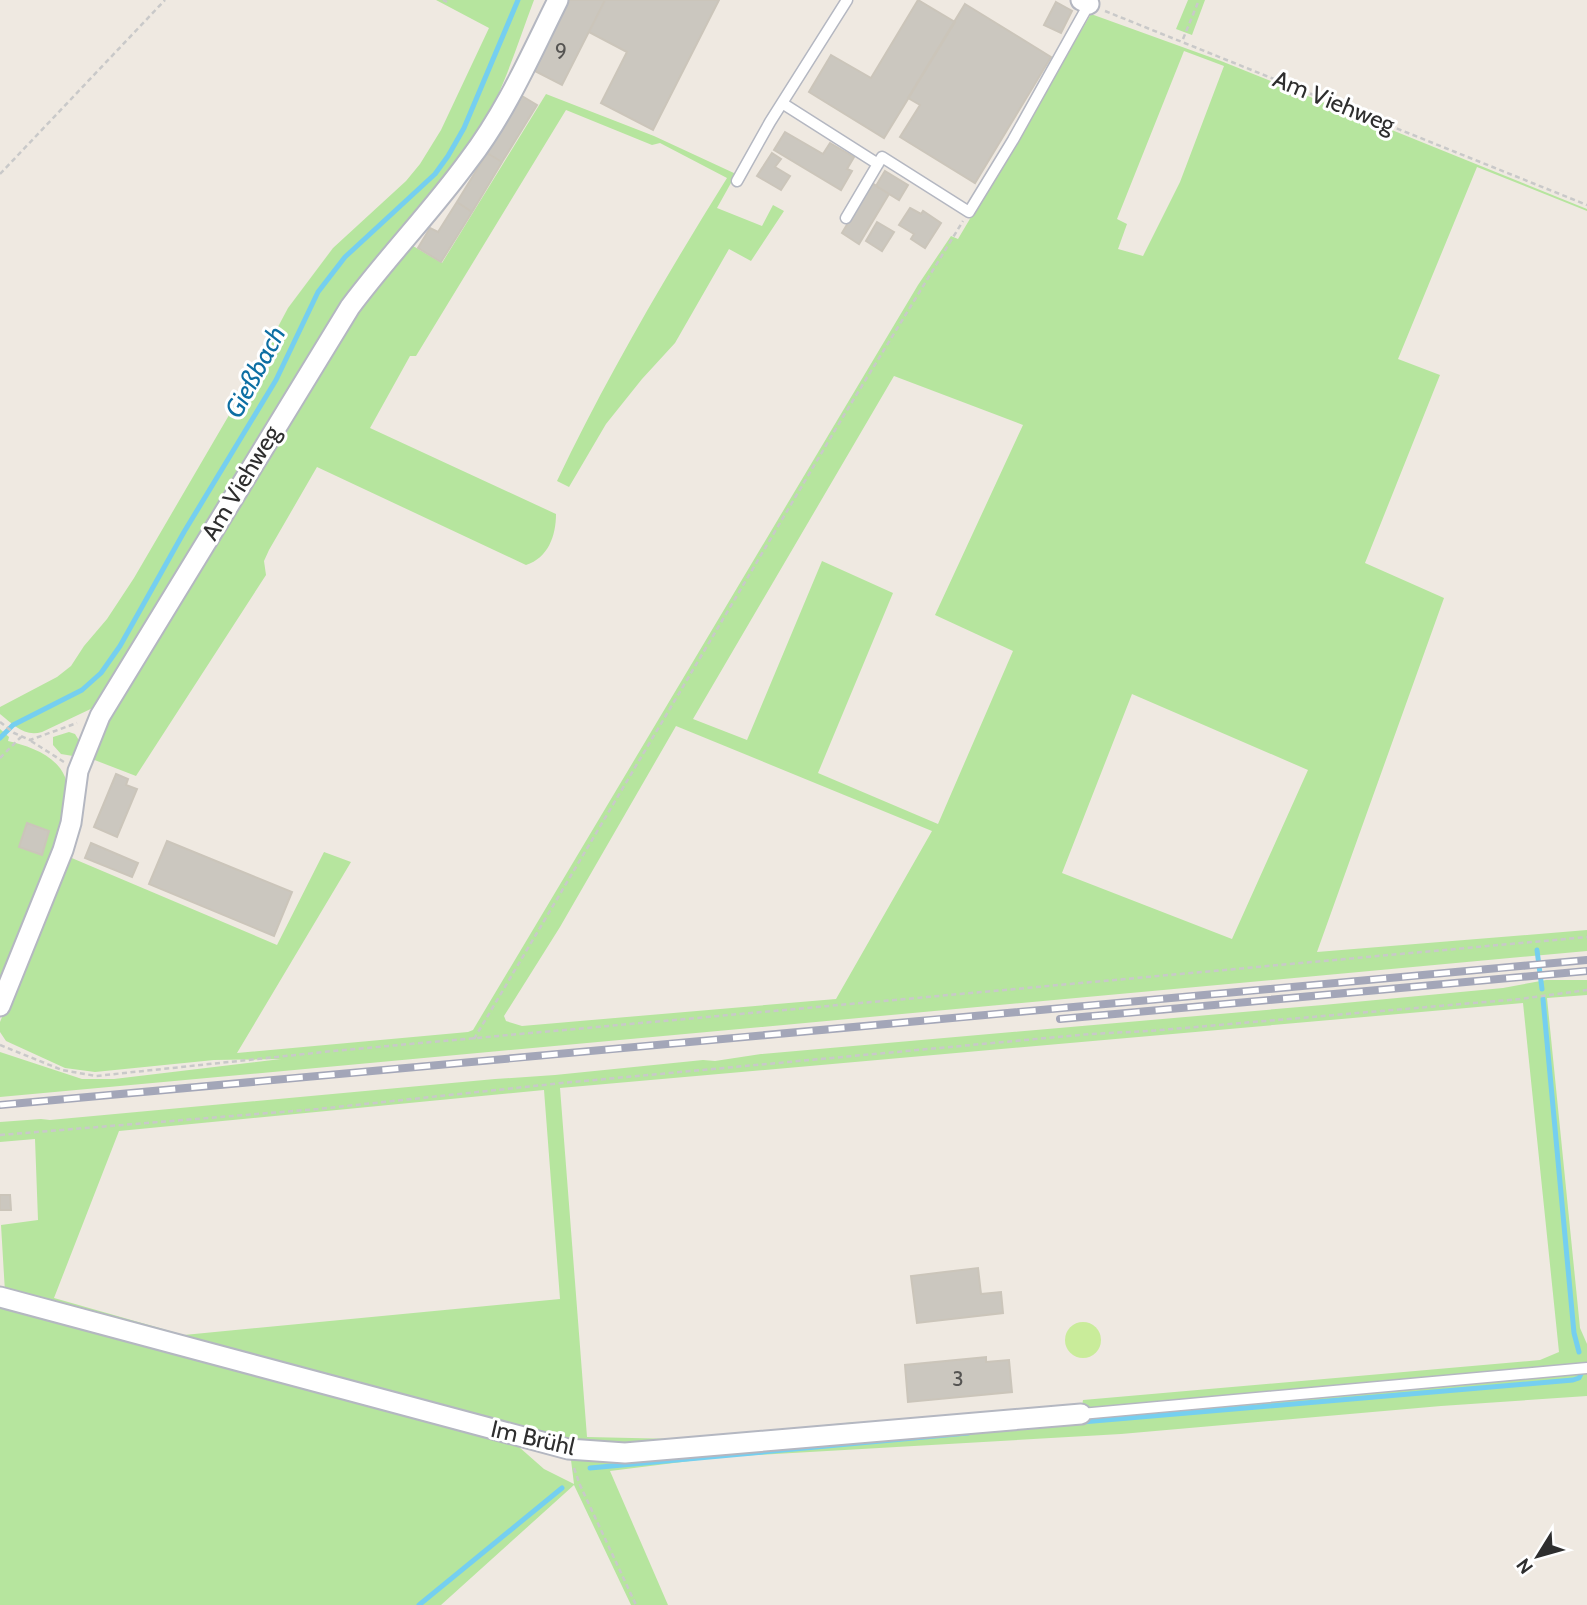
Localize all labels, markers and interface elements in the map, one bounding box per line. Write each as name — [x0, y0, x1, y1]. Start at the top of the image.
house number: 9 — [555, 38, 567, 63]
street label: Am Viehweg — [1269, 64, 1400, 139]
water label: Gießbach — [218, 321, 292, 423]
street label: Am Viehweg — [195, 419, 287, 545]
house number: 3 — [952, 1366, 964, 1391]
street label: Im Brühl — [488, 1414, 578, 1461]
north arrow — [1503, 1521, 1573, 1591]
text: N — [1512, 1554, 1538, 1578]

